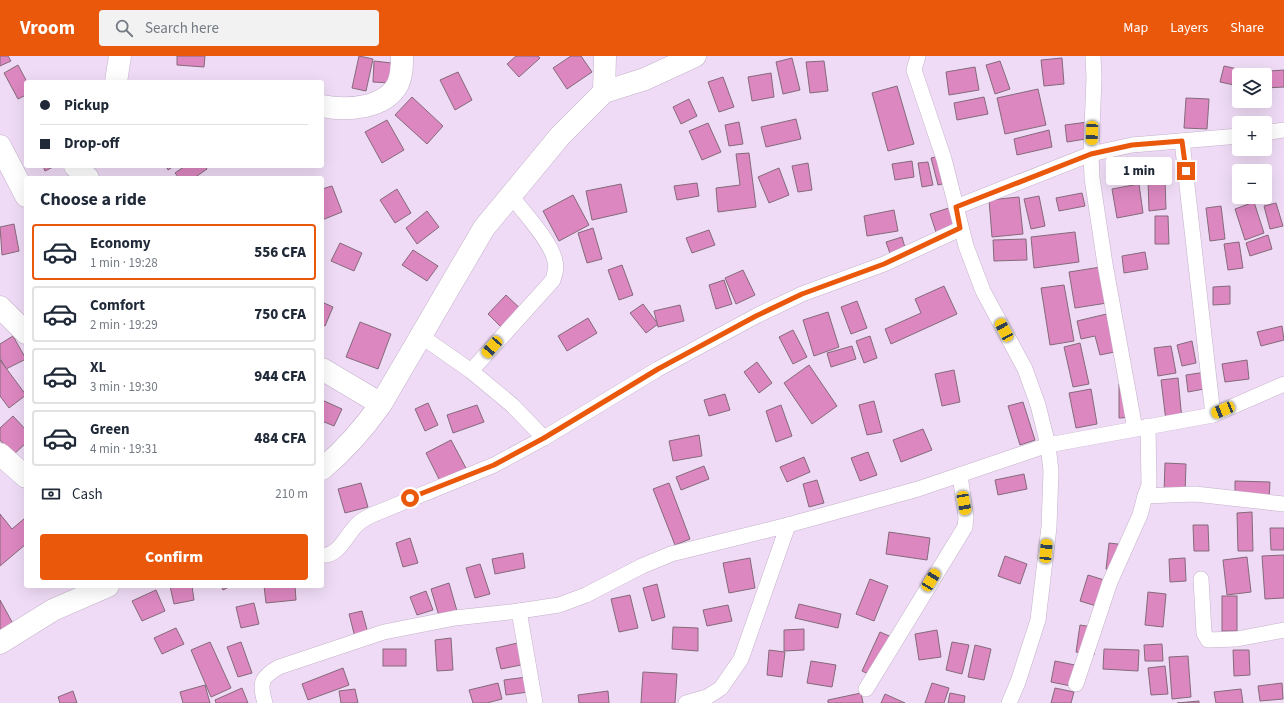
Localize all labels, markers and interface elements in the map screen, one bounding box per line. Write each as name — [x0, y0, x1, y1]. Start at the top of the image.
search box — [99, 10, 379, 46]
text: Vroom — [20, 15, 75, 42]
icon: search — [113, 17, 135, 39]
text: Search here — [145, 18, 219, 39]
text: Map — [1123, 18, 1148, 38]
text: Layers — [1170, 18, 1208, 38]
text: Share — [1230, 18, 1264, 38]
map controls — [1232, 68, 1272, 204]
button: layers — [1232, 68, 1272, 108]
text: Pickup — [64, 95, 109, 116]
button: + — [1232, 116, 1272, 156]
car — [1086, 121, 1098, 145]
text: Drop-off — [64, 133, 119, 154]
callout: 1 min — [1106, 157, 1172, 185]
text: 1 min — [1123, 162, 1155, 180]
route end — [1177, 162, 1195, 180]
button: − — [1232, 164, 1272, 204]
text: Choose a ride — [40, 187, 146, 212]
text: Economy — [90, 233, 151, 254]
icon: car — [42, 234, 78, 270]
text: 556 CFA — [254, 242, 306, 263]
text: 1 min · 19:28 — [90, 254, 158, 272]
text: Comfort — [90, 295, 145, 316]
icon: car — [42, 296, 78, 332]
text: 750 CFA — [254, 304, 306, 325]
text: 2 min · 19:29 — [90, 316, 158, 334]
car — [993, 317, 1015, 343]
car — [480, 334, 504, 360]
text: XL — [90, 357, 106, 378]
icon: car — [42, 358, 78, 394]
text: 944 CFA — [254, 366, 306, 387]
text: 3 min · 19:30 — [90, 378, 158, 396]
car — [1210, 400, 1236, 420]
text: Green — [90, 419, 130, 440]
icon: car — [42, 420, 78, 456]
text: 484 CFA — [254, 428, 306, 449]
text: 4 min · 19:31 — [90, 440, 158, 458]
icon: cash — [40, 483, 62, 505]
text: Cash — [72, 484, 103, 505]
text: 210 m — [275, 485, 308, 503]
route start — [401, 489, 419, 507]
car — [956, 490, 972, 516]
button: Confirm — [40, 534, 308, 580]
car — [1039, 539, 1053, 563]
car — [920, 567, 942, 593]

